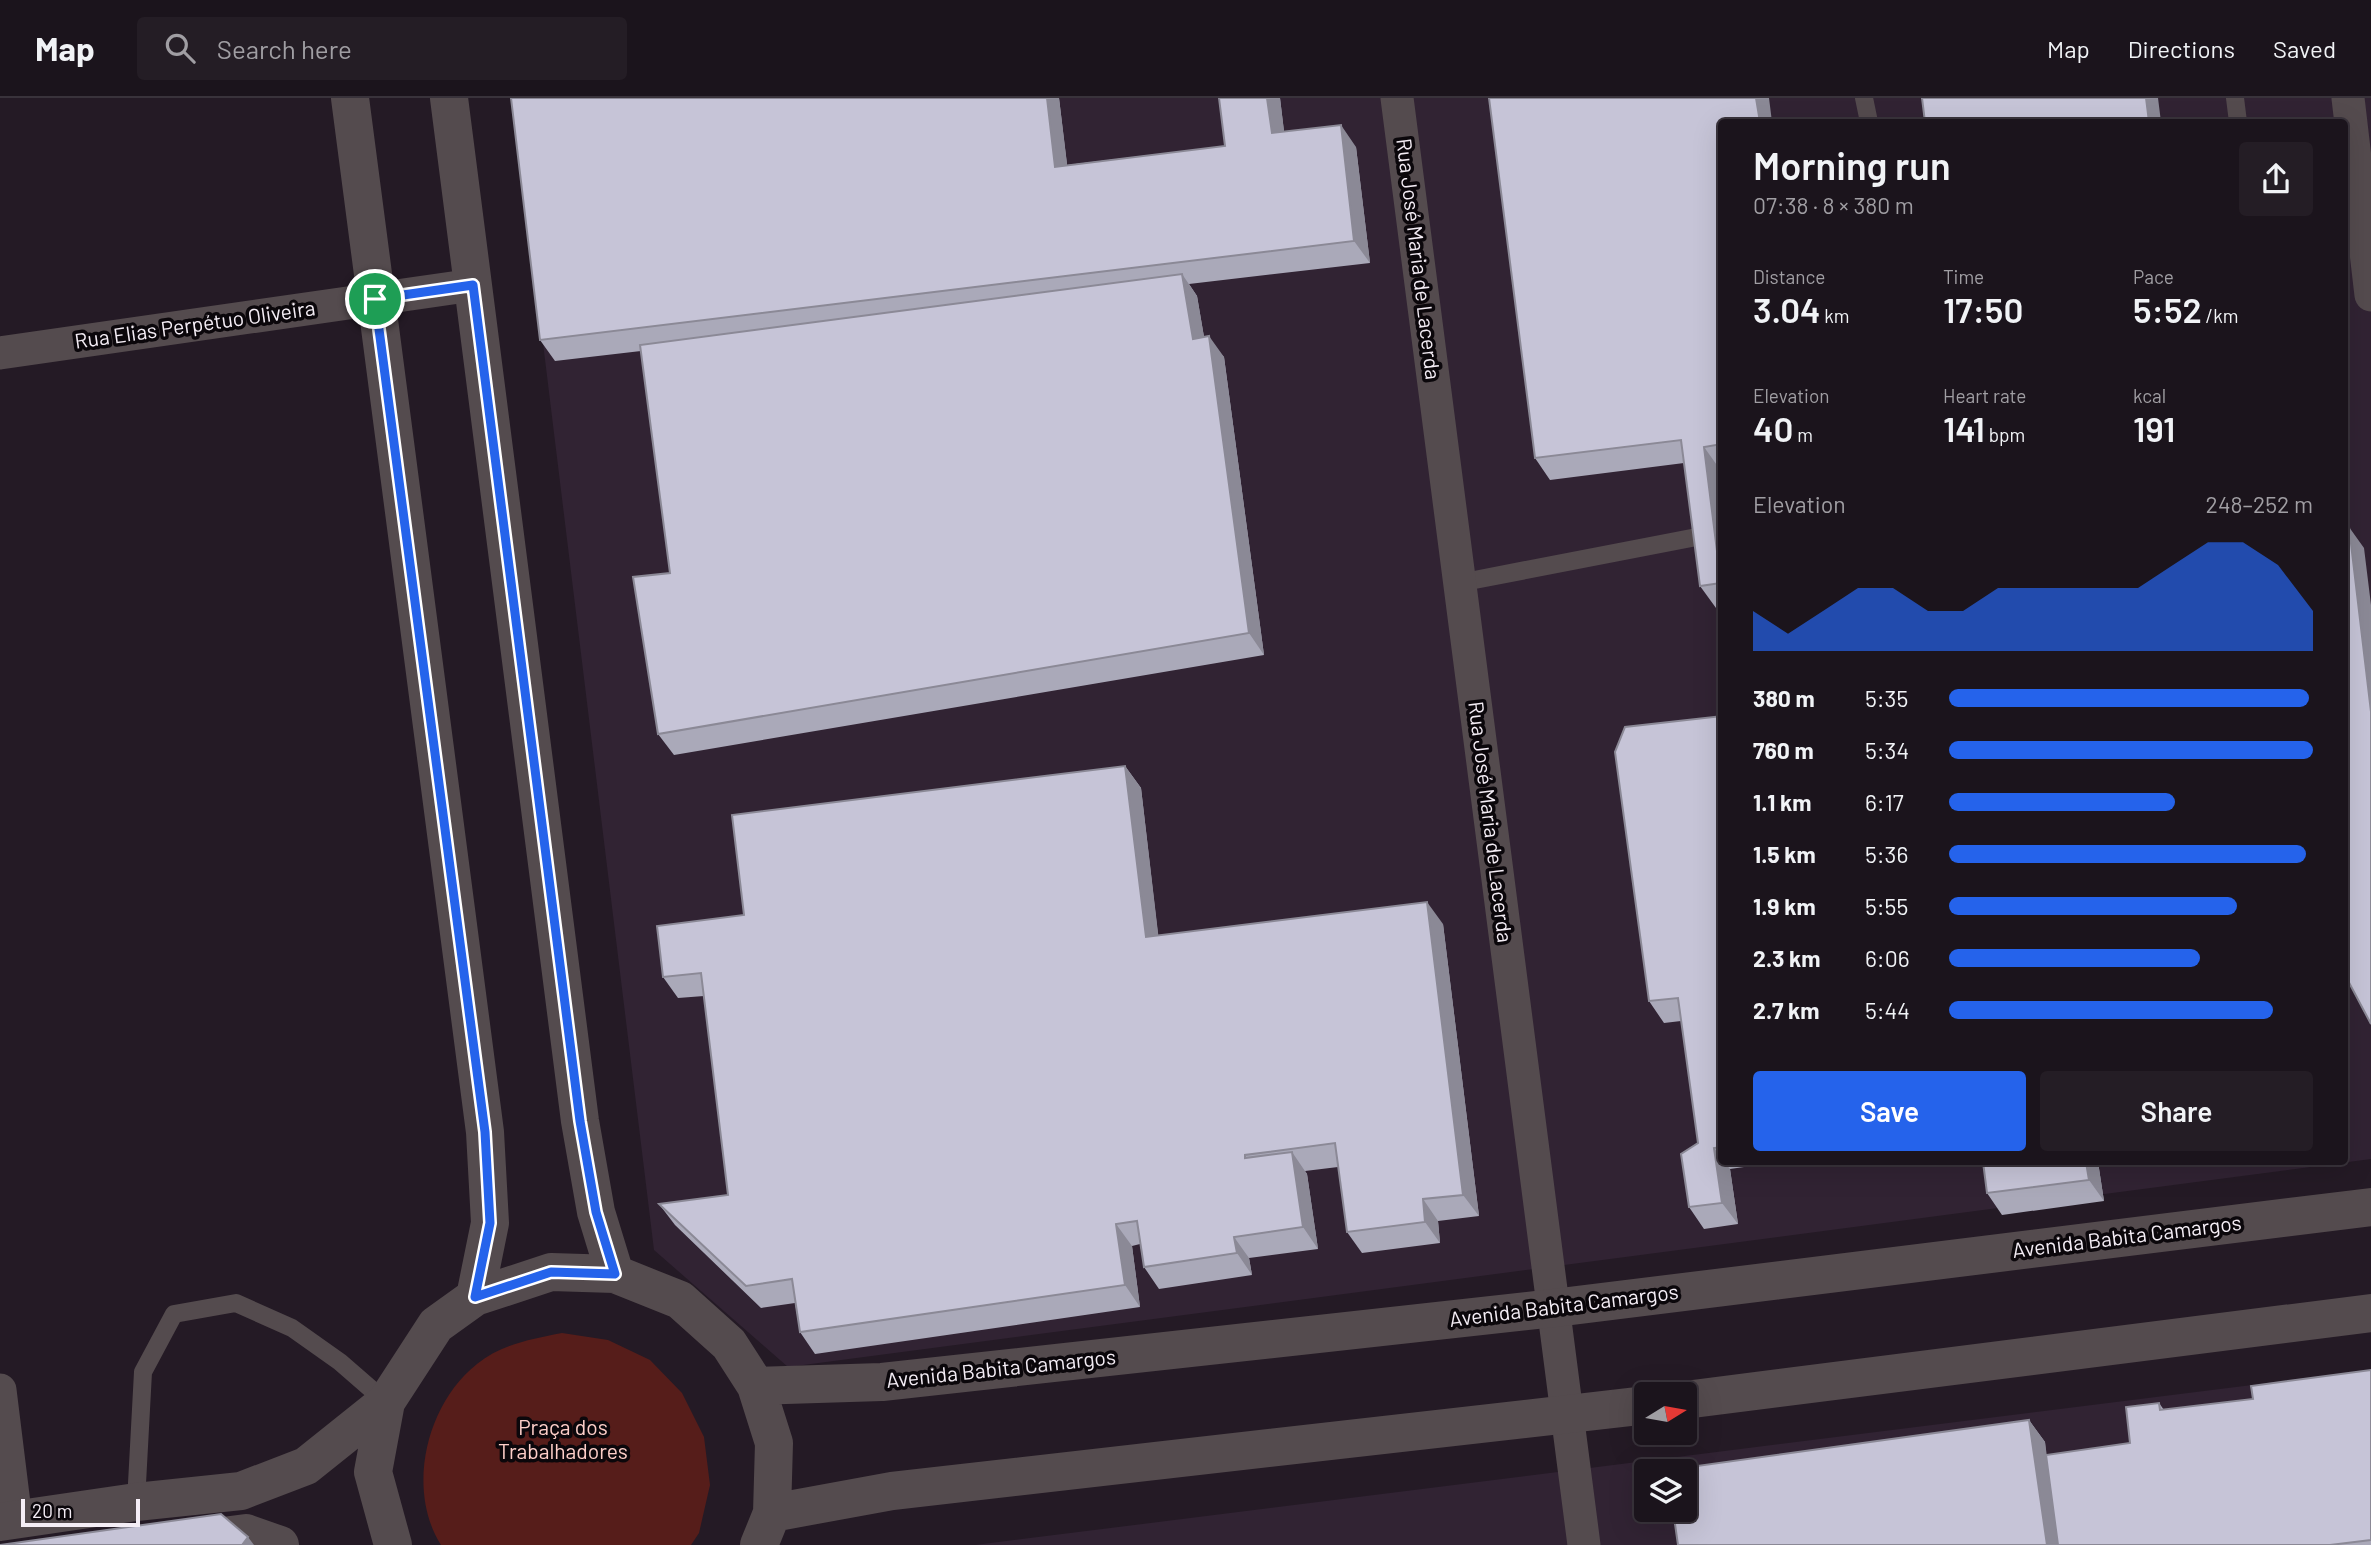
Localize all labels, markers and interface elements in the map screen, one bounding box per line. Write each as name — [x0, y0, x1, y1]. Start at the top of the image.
search box — [137, 17, 627, 80]
text: Map — [35, 28, 95, 68]
icon: search — [161, 29, 199, 67]
text: Search here — [217, 33, 352, 64]
text: Map — [2047, 34, 2090, 63]
text: Directions — [2128, 34, 2235, 63]
text: Saved — [2273, 34, 2336, 63]
street label: Rua José Maria de Lacerda — [1392, 137, 1447, 381]
text: Morning run — [1753, 142, 1951, 188]
button: share — [2239, 142, 2313, 216]
text: 07:38 · 8 × 380 m — [1753, 191, 1914, 219]
text: Distance — [1753, 265, 1825, 288]
text: Time — [1943, 265, 1984, 288]
text: Pace — [2133, 265, 2174, 288]
pin — [345, 269, 405, 329]
icon: arrive — [356, 280, 394, 318]
text: 3.04 — [1753, 288, 1820, 330]
text: 17:50 — [1943, 288, 2023, 330]
text: 5:52 — [2133, 288, 2202, 330]
street label: Rua Elias Perpétuo Oliveira — [73, 294, 317, 353]
text: km — [1820, 304, 1850, 327]
text: /km — [2202, 304, 2238, 327]
text: Elevation — [1753, 384, 1830, 407]
text: Heart rate — [1943, 384, 2026, 407]
text: kcal — [2133, 384, 2166, 407]
text: 40 — [1753, 407, 1793, 449]
text: 141 — [1943, 407, 1985, 449]
text: 191 — [2133, 407, 2175, 449]
text: m — [1793, 423, 1813, 446]
text: bpm — [1985, 423, 2025, 446]
text: Elevation — [1753, 490, 1846, 518]
text: 248–252 m — [2206, 490, 2313, 518]
text: 380 m — [1753, 684, 1815, 712]
text: 5:35 — [1865, 684, 1908, 712]
street label: Rua José Maria de Lacerda — [1464, 700, 1519, 944]
text: 760 m — [1753, 736, 1814, 764]
text: 5:34 — [1865, 736, 1909, 764]
text: 1.1 km — [1753, 788, 1812, 816]
text: 6:17 — [1865, 788, 1904, 816]
text: 1.5 km — [1753, 840, 1816, 868]
text: 5:36 — [1865, 840, 1908, 868]
text: 1.9 km — [1753, 892, 1816, 920]
text: 5:55 — [1865, 892, 1908, 920]
text: 2.3 km — [1753, 944, 1821, 972]
text: 6:06 — [1865, 944, 1909, 972]
text: 2.7 km — [1753, 996, 1820, 1024]
text: 5:44 — [1865, 996, 1910, 1024]
button: Save — [1753, 1071, 2026, 1151]
button: Share — [2040, 1071, 2313, 1151]
street label: Avenida Babita Camargos — [2011, 1209, 2243, 1262]
street label: Avenida Babita Camargos — [1448, 1278, 1680, 1331]
street label: Avenida Babita Camargos — [885, 1343, 1117, 1392]
north arrow — [1634, 1382, 1698, 1446]
map controls — [1634, 1382, 1697, 1522]
park label: Praça dos Trabalhadores — [498, 1414, 628, 1463]
button: layers — [1634, 1459, 1697, 1522]
scale bar — [21, 1496, 140, 1528]
text: 20 m — [32, 1499, 72, 1522]

